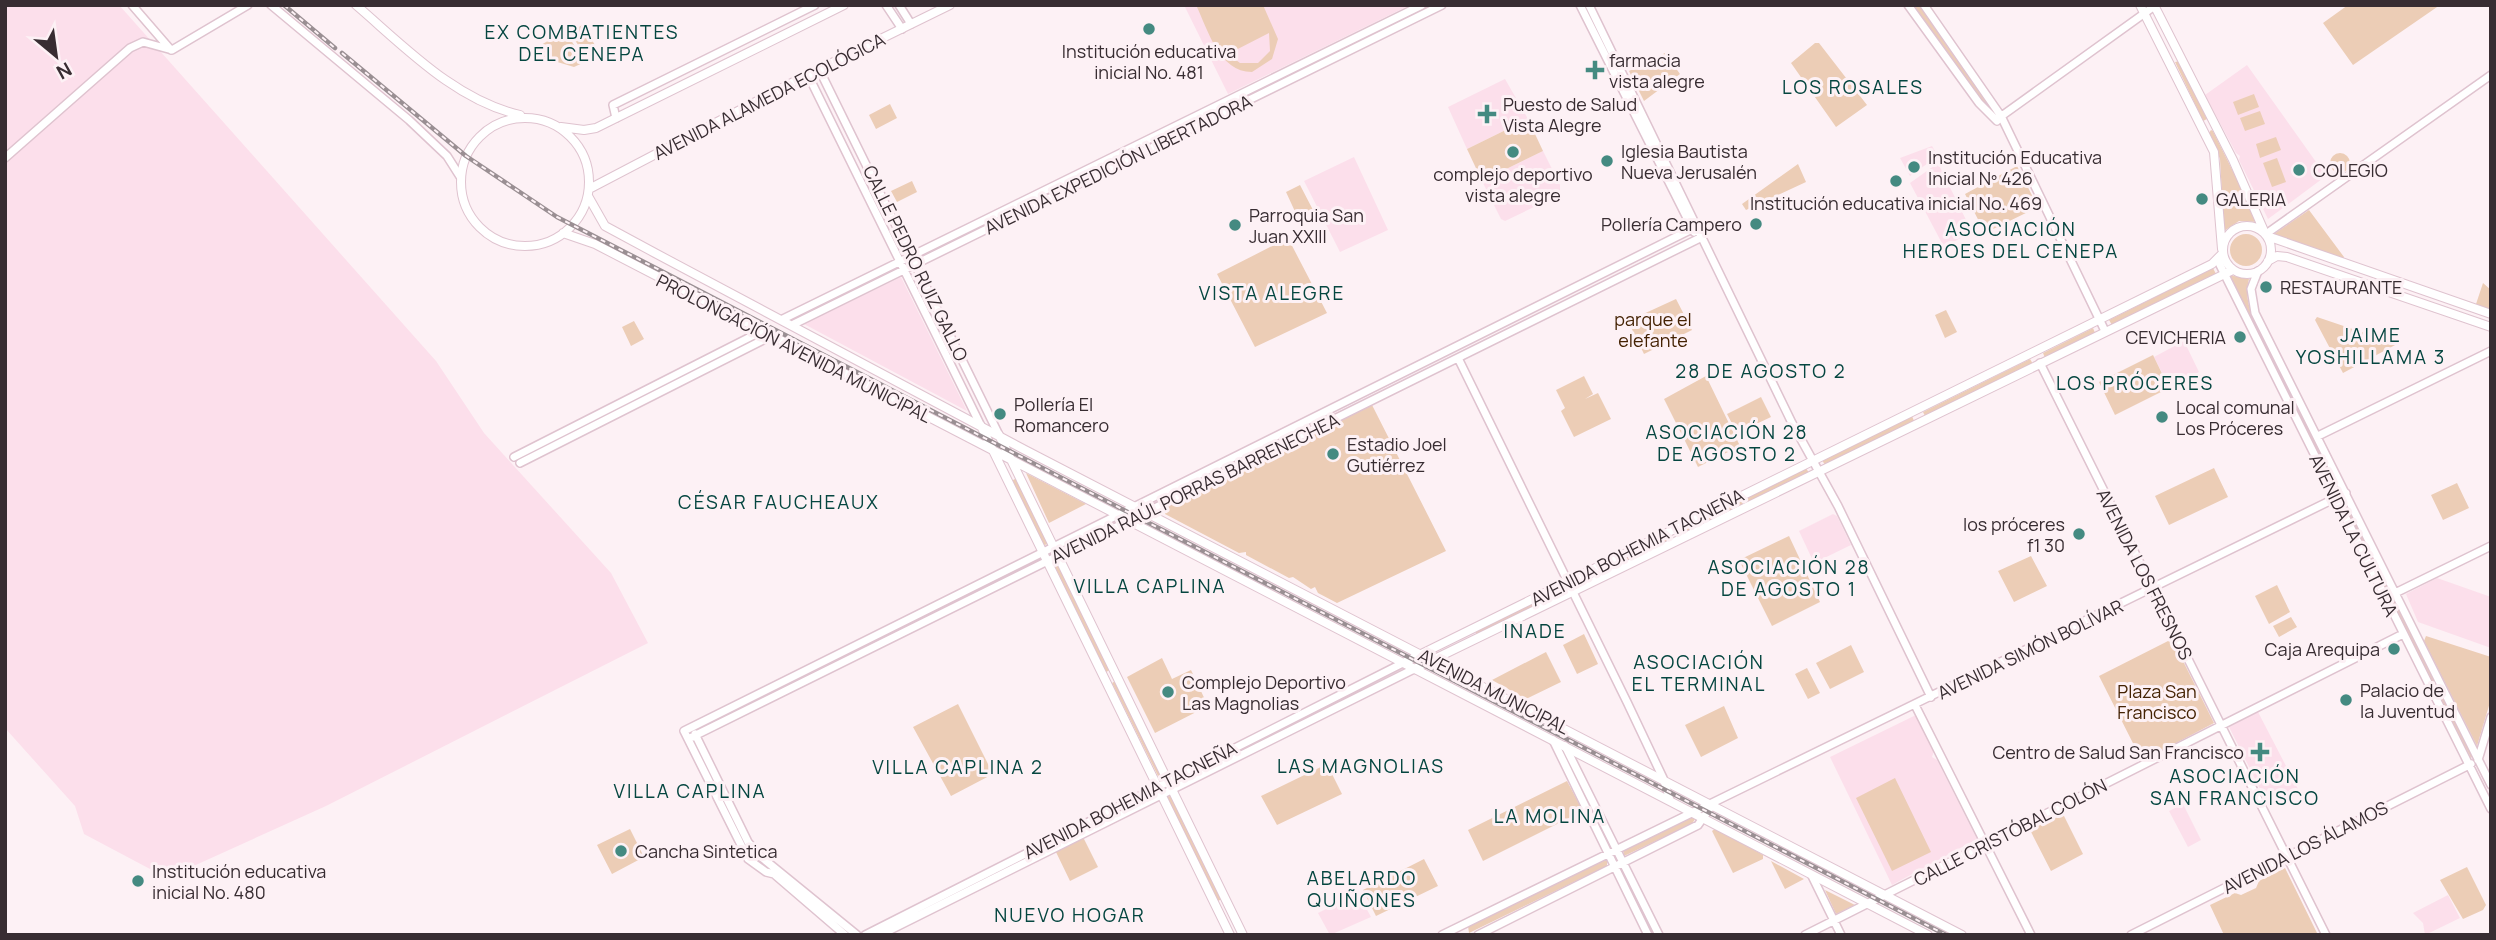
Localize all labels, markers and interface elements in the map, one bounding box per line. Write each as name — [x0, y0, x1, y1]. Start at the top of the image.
district label: EX COMBATIENTES DEL CENEPA — [485, 19, 679, 67]
north arrow — [21, 21, 91, 91]
marker: Institución educativa inicial No. 481 — [1141, 21, 1157, 37]
street label: AVENIDA ALAMEDA ECOLÓGICA — [649, 27, 889, 165]
place label: Institución educativa inicial No. 481 — [1062, 39, 1236, 84]
place label: farmacia vista alegre — [1609, 48, 1705, 93]
text: N — [52, 56, 77, 86]
marker: farmacia vista alegre — [1587, 62, 1603, 78]
district label: LOS ROSALES — [1782, 74, 1924, 100]
street label: AVENIDA EXPEDICIÓN LIBERTADORA — [980, 88, 1256, 239]
place label: Puesto de Salud Vista Alegre — [1503, 92, 1637, 137]
marker: Puesto de Salud Vista Alegre — [1477, 104, 1497, 124]
place label: Iglesia Bautista Nueva Jerusalén — [1621, 139, 1757, 184]
marker: complejo deportivo vista alegre — [1505, 144, 1521, 160]
place label: Institución Educativa Inicial Nº 426 — [1928, 145, 2102, 190]
marker: Iglesia Bautista Nueva Jerusalén — [1599, 153, 1615, 169]
place label: COLEGIO — [2313, 158, 2388, 182]
marker: Institución Educativa Inicial Nº 426 — [1906, 159, 1922, 175]
street label: CALLE PEDRO RUIZ GALLO — [858, 161, 974, 365]
place label: complejo deportivo vista alegre — [1433, 162, 1593, 207]
marker: COLEGIO — [2291, 162, 2307, 178]
marker: Institución educativa inicial No. 469 — [1888, 173, 1904, 189]
place label: GALERIA — [2216, 187, 2287, 211]
place label: Institución educativa inicial No. 469 — [1750, 191, 2042, 215]
marker: GALERIA — [2194, 191, 2210, 207]
place label: Parroquia San Juan XXIII — [1249, 203, 1364, 248]
place label: Pollería Campero — [1601, 212, 1742, 236]
marker: Pollería Campero — [1748, 216, 1764, 232]
district label: ASOCIACIÓN HEROES DEL CENEPA — [1903, 216, 2119, 264]
marker: Parroquia San Juan XXIII — [1227, 217, 1243, 233]
street label: PROLONGACIÓN AVENIDA MUNICIPAL — [653, 268, 935, 428]
place label: RESTAURANTE — [2280, 275, 2402, 299]
marker: RESTAURANTE — [2258, 279, 2274, 295]
district label: VISTA ALEGRE — [1199, 280, 1345, 306]
park label: parque el elefante — [1614, 307, 1692, 352]
district label: JAIME YOSHILLAMA 3 — [2296, 322, 2446, 370]
place label: CEVICHERIA — [2125, 325, 2227, 349]
marker: CEVICHERIA — [2232, 329, 2248, 345]
district label: 28 DE AGOSTO 2 — [1675, 358, 1847, 384]
district label: LOS PRÓCERES — [2056, 370, 2214, 396]
place label: Pollería El Romancero — [1014, 392, 1109, 437]
place label: Local comunal Los Próceres — [2176, 395, 2295, 440]
marker: Pollería El Romancero — [992, 406, 1008, 422]
street label: AVENIDA RAÚL PORRAS BARRENECHEA — [1047, 407, 1344, 569]
marker: Local comunal Los Próceres — [2154, 409, 2170, 425]
district label: ASOCIACIÓN 28 DE AGOSTO 2 — [1645, 419, 1809, 467]
place label: Estadio Joel Gutiérrez — [1347, 432, 1447, 477]
marker: Estadio Joel Gutiérrez — [1325, 446, 1341, 462]
street label: AVENIDA LA CULTURA — [2304, 450, 2404, 621]
street label: AVENIDA BOHEMIA TACNEÑA — [1526, 482, 1748, 611]
street label: AVENIDA LOS FRESNOS — [2091, 484, 2199, 664]
district label: CÉSAR FAUCHEAUX — [678, 489, 880, 515]
place label: los próceres f1 30 — [1963, 512, 2065, 557]
marker: los próceres f1 30 — [2071, 526, 2087, 542]
district label: ASOCIACIÓN 28 DE AGOSTO 1 — [1707, 554, 1871, 602]
district label: VILLA CAPLINA — [1073, 573, 1227, 599]
street label: AVENIDA SIMÓN BOLÍVAR — [1933, 594, 2127, 704]
district label: INADE — [1503, 618, 1567, 644]
place label: Caja Arequipa — [2265, 637, 2380, 661]
marker: Caja Arequipa — [2386, 641, 2402, 657]
street label: AVENIDA MUNICIPAL — [1414, 643, 1574, 739]
district label: ASOCIACIÓN EL TERMINAL — [1632, 649, 1766, 697]
place label: Complejo Deportivo Las Magnolias — [1182, 670, 1346, 715]
place label: Palacio de la Juventud — [2360, 678, 2455, 723]
park label: Plaza San Francisco — [2117, 679, 2197, 724]
marker: Complejo Deportivo Las Magnolias — [1160, 684, 1176, 700]
marker: Palacio de la Juventud — [2338, 692, 2354, 708]
street label: AVENIDA BOHEMIA TACNEÑA — [1019, 735, 1241, 864]
place label: Centro de Salud San Francisco — [1992, 740, 2244, 764]
marker: Centro de Salud San Francisco — [2250, 742, 2270, 762]
district label: LAS MAGNOLIAS — [1277, 753, 1445, 779]
district label: VILLA CAPLINA 2 — [872, 754, 1044, 780]
district label: ASOCIACIÓN SAN FRANCISCO — [2150, 763, 2320, 811]
street label: CALLE CRISTÓBAL COLÓN — [1909, 773, 2111, 891]
district label: VILLA CAPLINA — [613, 778, 767, 804]
street label: AVENIDA LOS ÁLAMOS — [2218, 795, 2392, 899]
district label: LA MOLINA — [1494, 803, 1606, 829]
place label: Cancha Sintetica — [635, 839, 777, 863]
marker: Cancha Sintetica — [613, 843, 629, 859]
place label: Institución educativa inicial No. 480 — [152, 859, 326, 904]
district label: ABELARDO QUIÑONES — [1307, 865, 1417, 913]
marker: Institución educativa inicial No. 480 — [130, 873, 146, 889]
district label: NUEVO HOGAR — [994, 902, 1146, 928]

